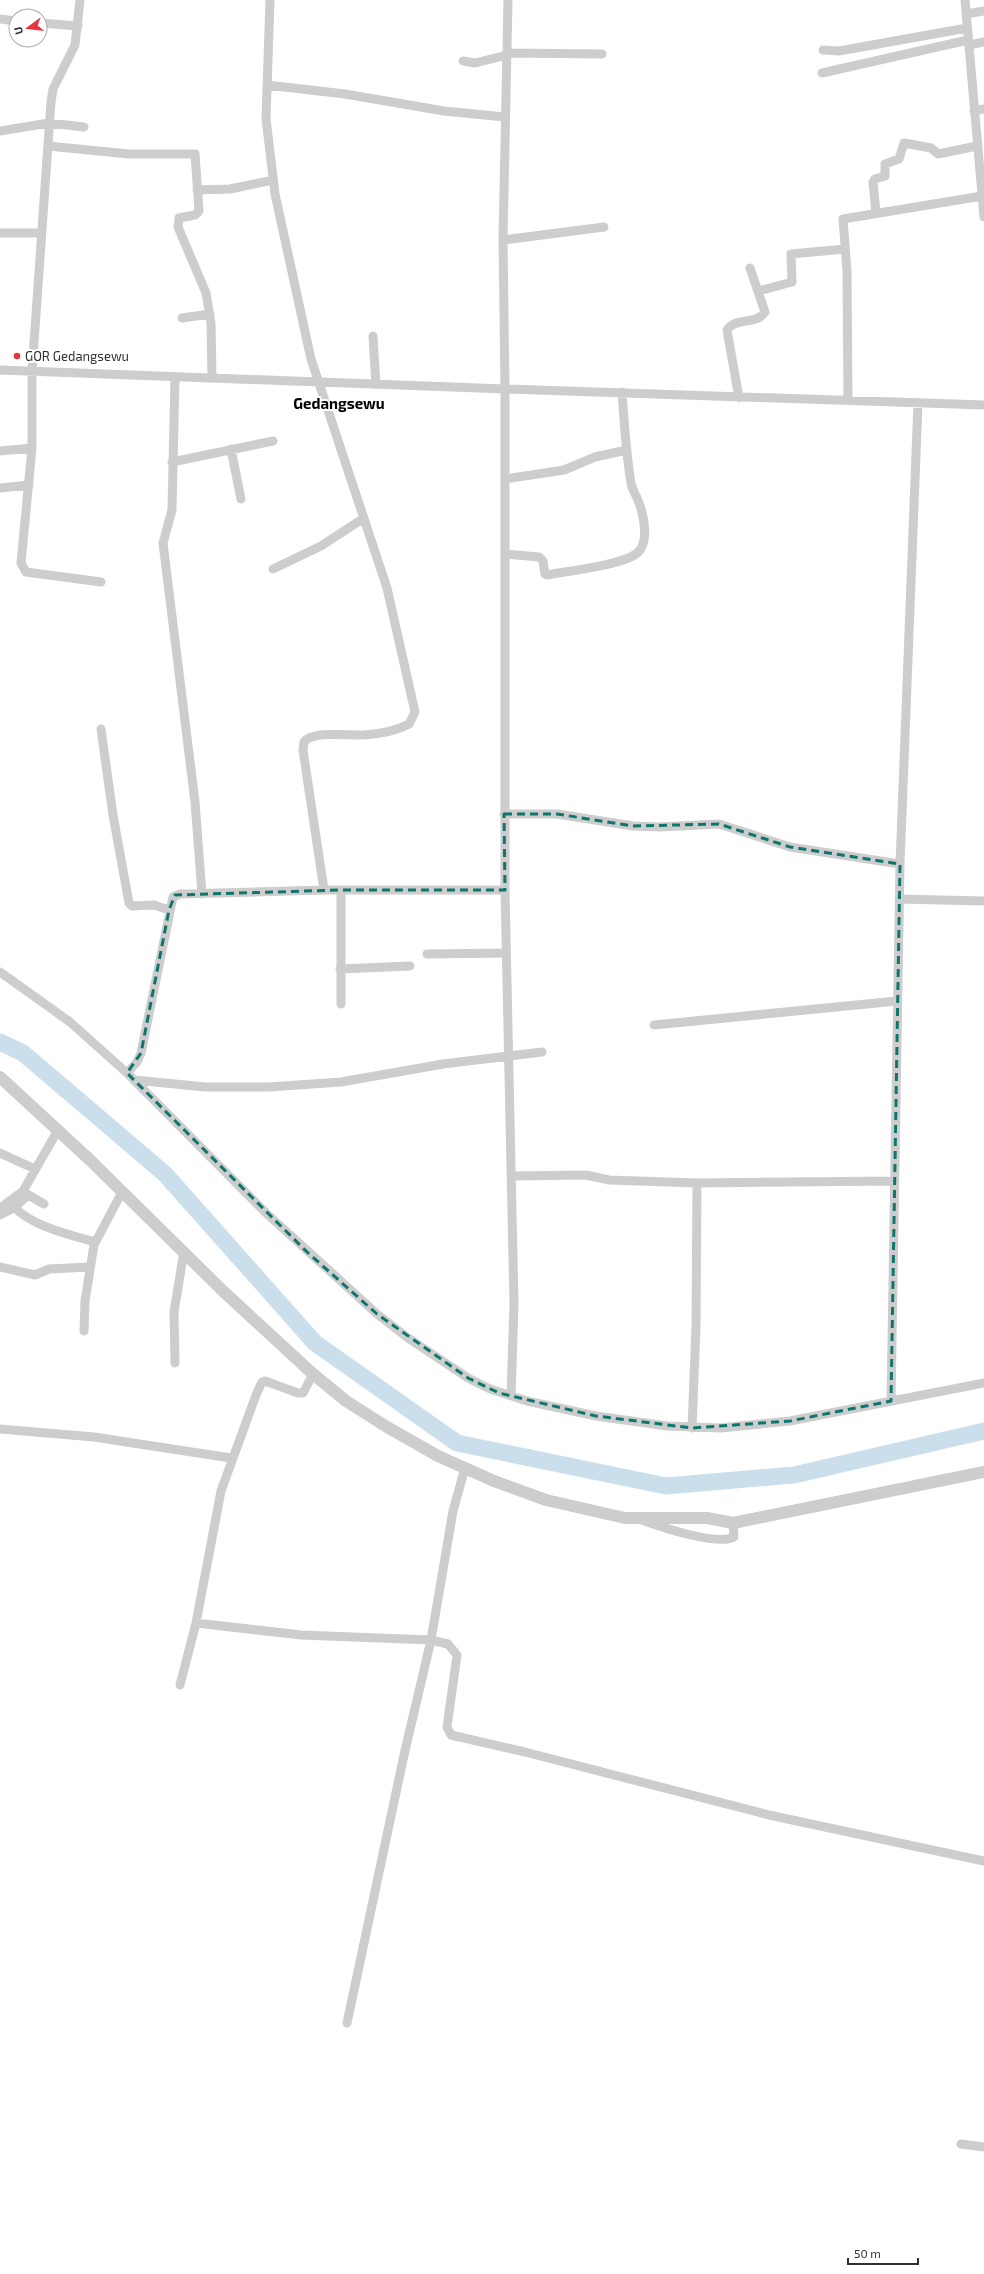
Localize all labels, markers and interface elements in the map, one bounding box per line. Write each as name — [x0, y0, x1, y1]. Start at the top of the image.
north arrow — [8, 8, 48, 48]
text: U — [11, 25, 25, 36]
place label: GOR Gedangsewu — [25, 348, 129, 364]
marker: GOR Gedangsewu — [12, 351, 22, 361]
district label: Gedangsewu — [293, 394, 385, 412]
scale bar — [848, 2240, 918, 2266]
text: 50 m — [854, 2246, 881, 2260]

